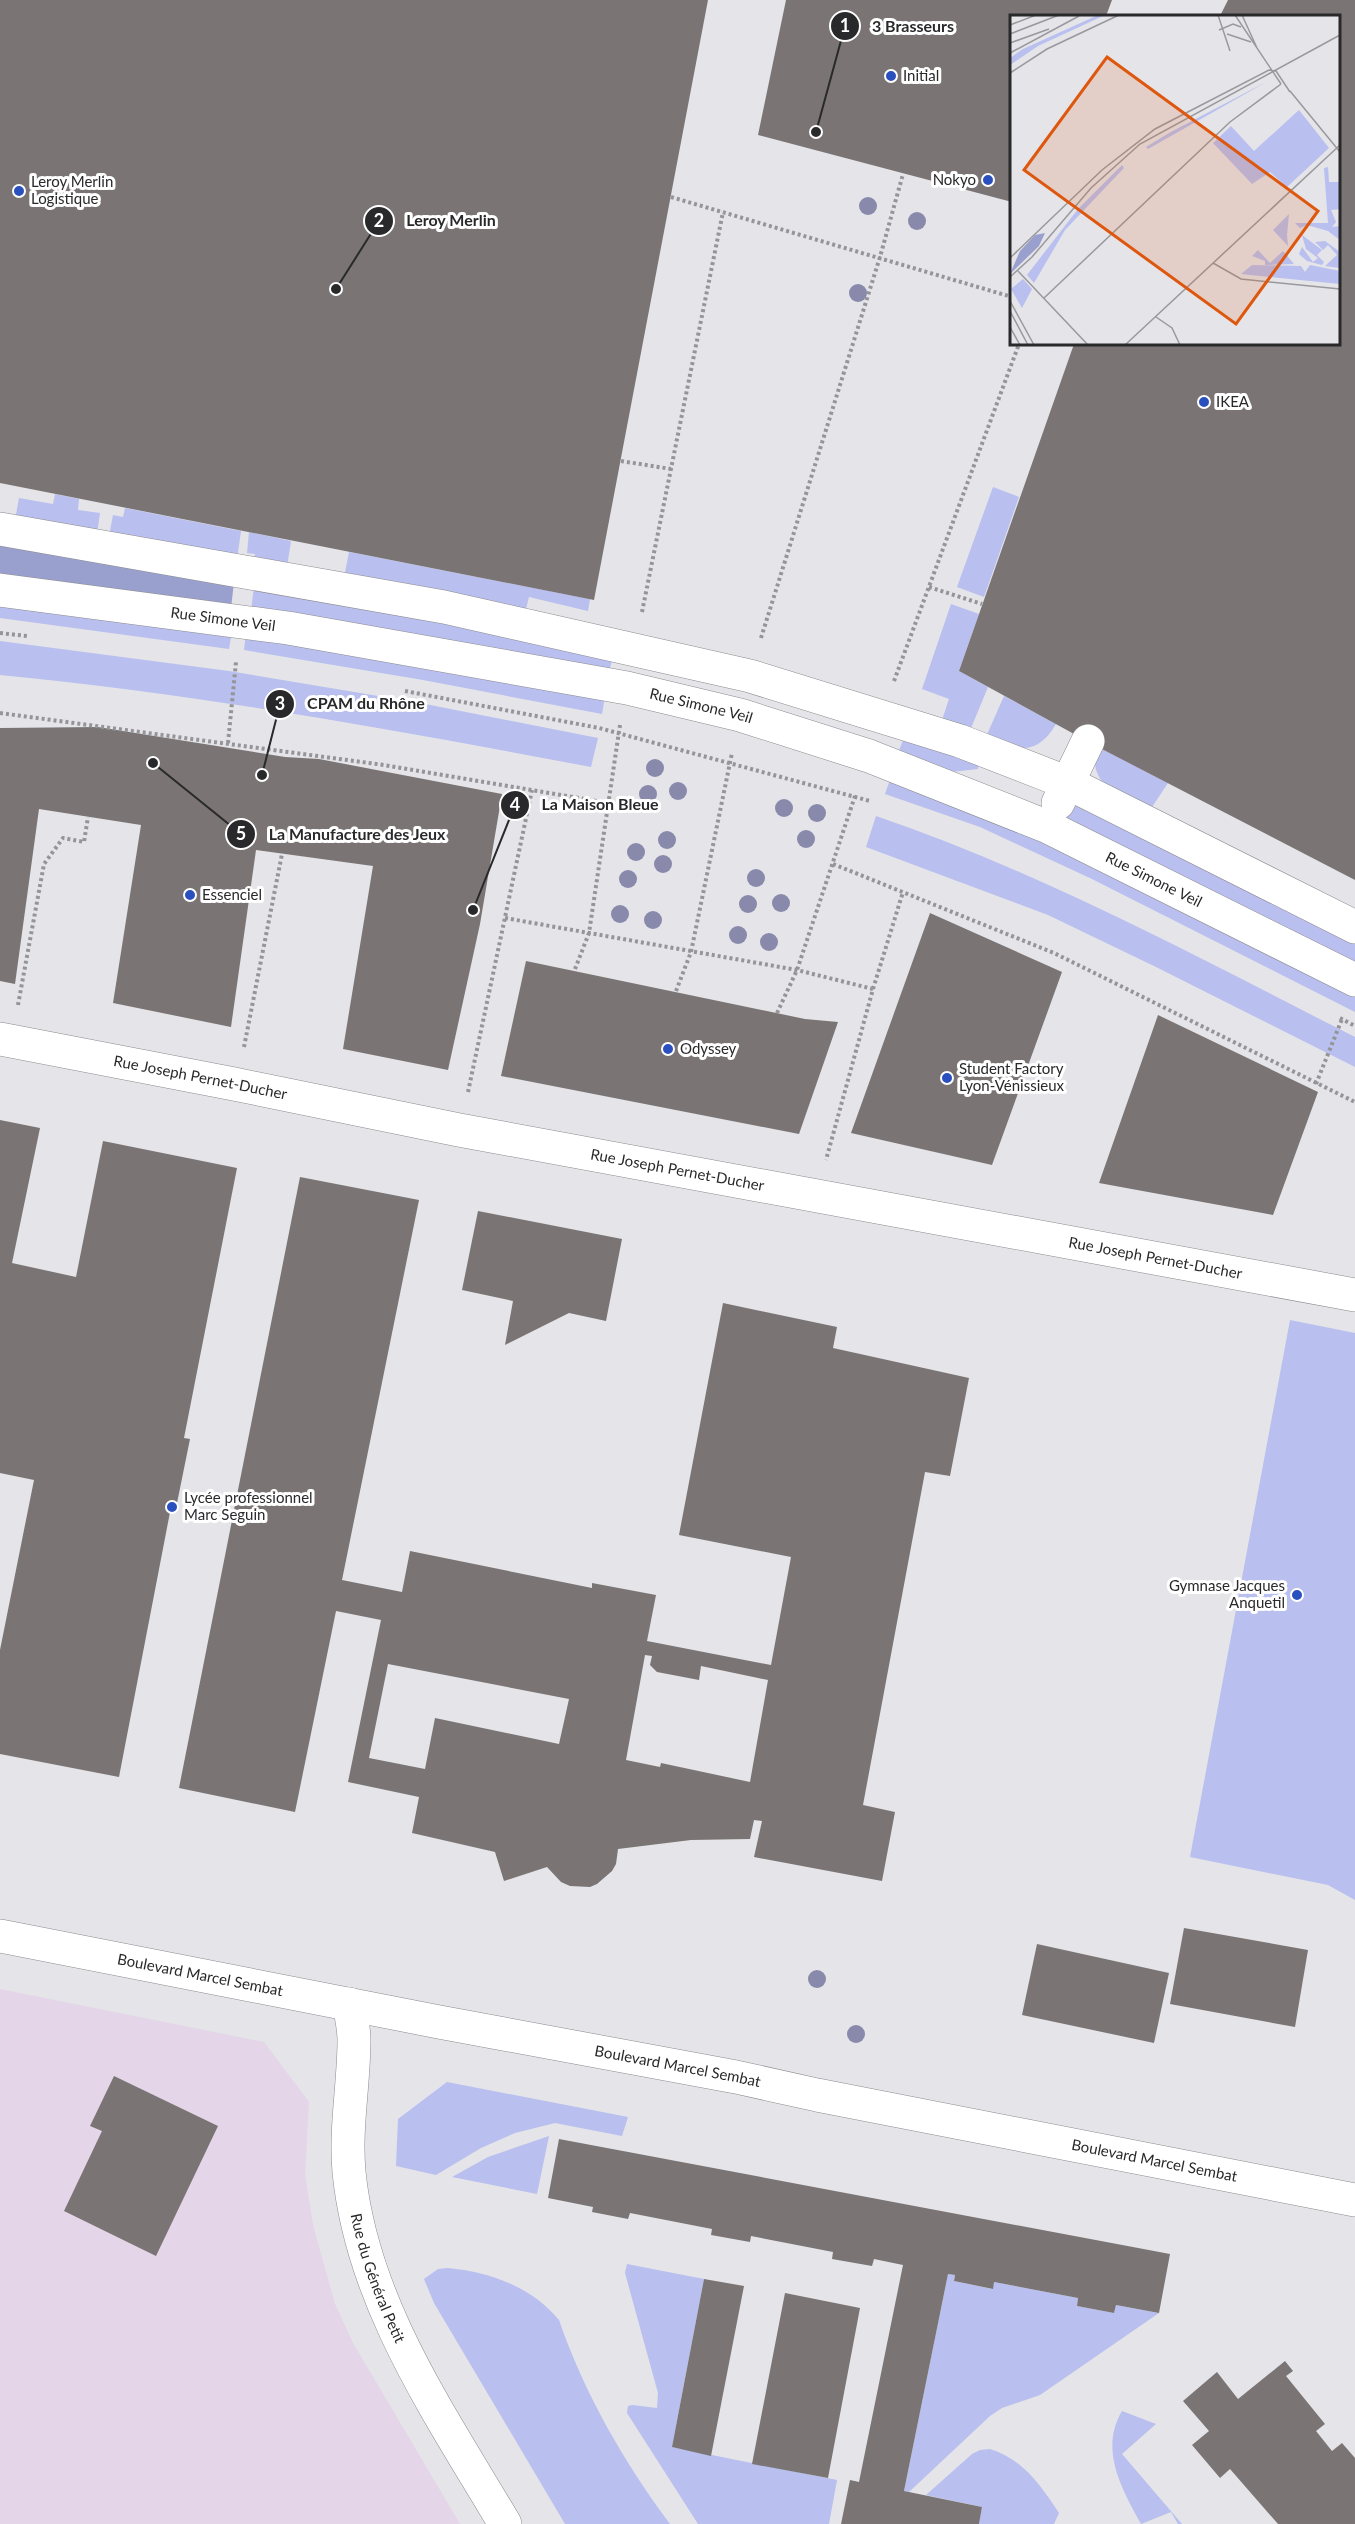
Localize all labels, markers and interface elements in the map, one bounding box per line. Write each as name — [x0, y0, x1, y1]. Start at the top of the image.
callout: 3 Brasseurs — [830, 9, 966, 43]
text: 1 — [840, 14, 850, 36]
inset map — [1010, 15, 1340, 345]
text: 3 Brasseurs — [872, 16, 954, 35]
place label: Initial — [903, 66, 939, 84]
marker: Initial — [884, 69, 898, 83]
place label: Nokyo — [933, 170, 976, 188]
place label: Leroy Merlin Logistique — [31, 172, 113, 207]
marker: Nokyo — [981, 173, 995, 187]
marker: Leroy Merlin Logistique — [12, 184, 26, 198]
callout: Leroy Merlin — [364, 204, 508, 238]
text: 2 — [374, 209, 384, 231]
text: Leroy Merlin — [406, 210, 496, 229]
place label: IKEA — [1216, 392, 1250, 410]
marker: IKEA — [1197, 395, 1211, 409]
street label: Rue Simone Veil — [170, 603, 277, 634]
street label: Rue Simone Veil — [648, 684, 755, 727]
callout: CPAM du Rhône — [265, 687, 437, 721]
text: 3 — [275, 692, 285, 714]
text: CPAM du Rhône — [307, 693, 425, 712]
callout: La Maison Bleue — [500, 788, 671, 822]
text: 4 — [510, 793, 520, 815]
text: La Maison Bleue — [541, 794, 659, 813]
callout: La Manufacture des Jeux — [226, 817, 458, 851]
text: 5 — [236, 822, 246, 844]
text: La Manufacture des Jeux — [269, 824, 446, 843]
street label: Rue Simone Veil — [1103, 847, 1205, 910]
place label: Essenciel — [202, 885, 262, 903]
marker: Essenciel — [183, 888, 197, 902]
place label: Odyssey — [680, 1039, 737, 1057]
marker: Odyssey — [661, 1042, 675, 1056]
street label: Rue Joseph Pernet-Ducher — [112, 1051, 289, 1103]
place label: Student Factory Lyon-Vénissieux — [959, 1059, 1065, 1094]
marker: Student Factory Lyon-Vénissieux — [940, 1071, 954, 1085]
street label: Rue Joseph Pernet-Ducher — [589, 1144, 766, 1194]
street label: Rue Joseph Pernet-Ducher — [1067, 1232, 1244, 1282]
place label: Lycée professionnel Marc Seguin — [184, 1488, 313, 1523]
marker: Lycée professionnel Marc Seguin — [165, 1500, 179, 1514]
place label: Gymnase Jacques Anquetil — [1169, 1576, 1285, 1611]
marker: Gymnase Jacques Anquetil — [1290, 1588, 1304, 1602]
street label: Boulevard Marcel Sembat — [116, 1949, 285, 1999]
street label: Boulevard Marcel Sembat — [593, 2041, 763, 2090]
street label: Boulevard Marcel Sembat — [1070, 2135, 1239, 2185]
street label: Rue du Général Petit — [348, 2212, 410, 2346]

